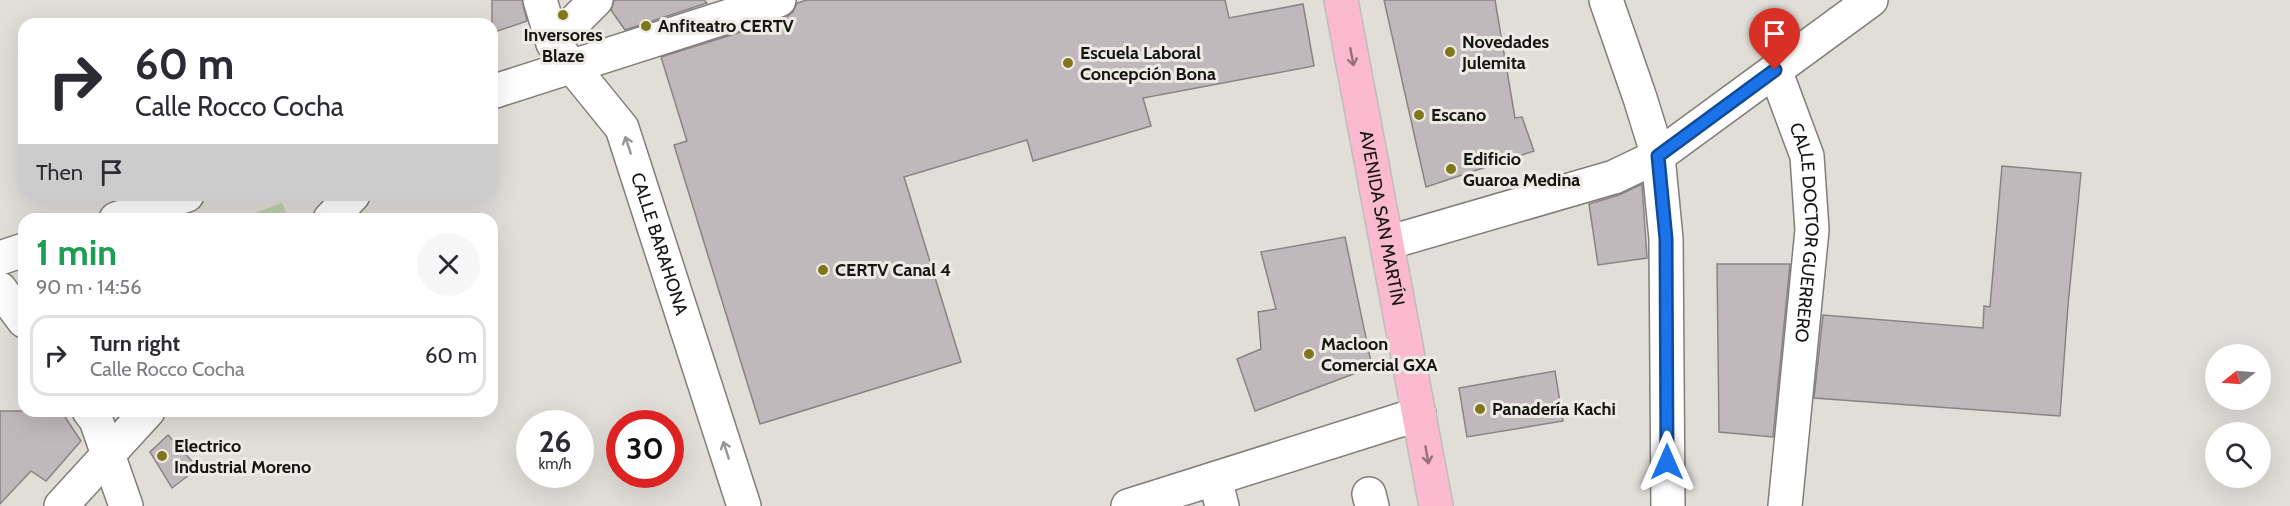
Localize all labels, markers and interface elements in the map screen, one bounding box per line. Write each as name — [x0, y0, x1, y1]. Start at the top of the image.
marker: Inversores Blaze — [556, 8, 570, 22]
pin — [1749, 8, 1800, 70]
place label: Anfiteatro CERTV — [658, 15, 795, 37]
icon: arrive — [1758, 17, 1791, 50]
marker: Anfiteatro CERTV — [639, 19, 653, 33]
place label: Inversores Blaze — [523, 24, 603, 67]
place label: Novedades Julemita — [1461, 31, 1549, 74]
text: 60 m — [135, 38, 234, 90]
icon: right — [36, 42, 114, 120]
place label: Escuela Laboral Concepción Bona — [1080, 42, 1216, 85]
marker: Novedades Julemita — [1443, 45, 1457, 59]
one-way arrow — [1347, 47, 1358, 67]
marker: Escuela Laboral Concepción Bona — [1061, 56, 1075, 70]
text: Calle Rocco Cocha — [135, 90, 344, 123]
place label: Escano — [1431, 104, 1486, 126]
marker: Escano — [1412, 108, 1426, 122]
street label: CALLE DOCTOR GUERRERO — [1785, 120, 1823, 344]
street label: AVENIDA SAN MARTÍN — [1355, 129, 1409, 308]
one-way arrow — [621, 136, 632, 155]
place label: Edificio Guaroa Medina — [1463, 148, 1580, 191]
icon: arrive — [95, 156, 128, 189]
text: Then — [36, 159, 83, 186]
marker: Edificio Guaroa Medina — [1444, 162, 1458, 176]
street label: CALLE BARAHONA — [626, 170, 693, 318]
text: 1 min — [36, 230, 117, 274]
button: close — [417, 233, 480, 296]
place label: CERTV Canal 4 — [835, 259, 951, 281]
marker: CERTV Canal 4 — [816, 263, 830, 277]
text: 90 m · 14:56 — [36, 275, 142, 299]
text: Turn right — [90, 330, 180, 357]
place label: Macloon Comercial GXA — [1321, 333, 1438, 376]
icon: right — [39, 339, 72, 372]
text: 60 m — [425, 342, 477, 369]
north arrow — [2205, 344, 2271, 410]
map controls — [2205, 344, 2271, 488]
marker: Macloon Comercial GXA — [1302, 347, 1316, 361]
text: Calle Rocco Cocha — [90, 357, 245, 381]
place label: Panadería Kachi — [1492, 398, 1616, 420]
marker: Panadería Kachi — [1473, 402, 1487, 416]
speed limit sign: 30 — [606, 410, 684, 488]
button: search — [2205, 422, 2271, 488]
text: 26 — [539, 423, 571, 460]
position arrow — [1635, 430, 1699, 494]
place label: Electrico Industrial Moreno — [174, 435, 311, 478]
one-way arrow — [720, 441, 731, 460]
one-way arrow — [1421, 445, 1432, 465]
marker: Electrico Industrial Moreno — [155, 449, 169, 463]
text: km/h — [539, 455, 571, 473]

